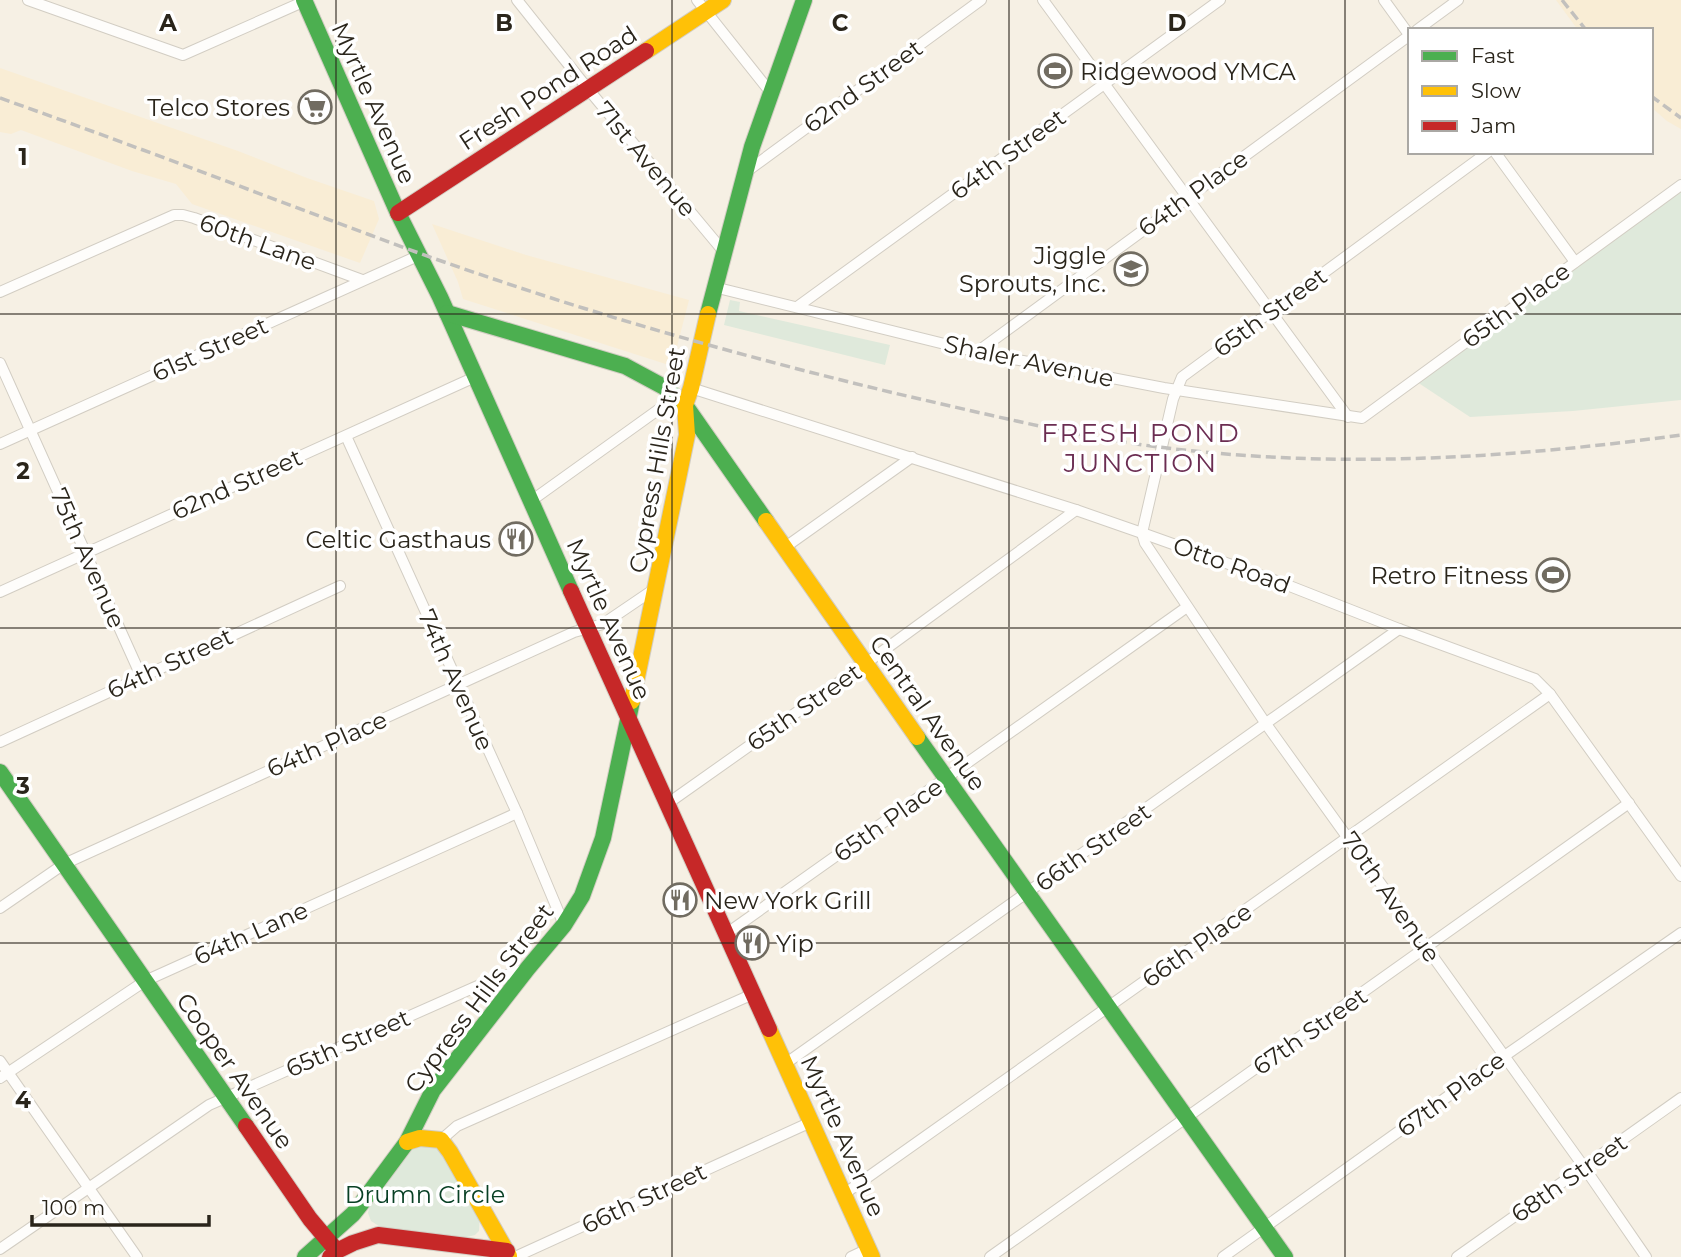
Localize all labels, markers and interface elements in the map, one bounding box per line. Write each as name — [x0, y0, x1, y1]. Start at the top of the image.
text: A — [158, 9, 177, 37]
text: B — [495, 9, 513, 37]
text: C — [832, 9, 849, 37]
text: D — [1168, 9, 1187, 37]
street label: Myrtle Avenue — [325, 18, 423, 188]
street label: Fresh Pond Road — [454, 20, 642, 156]
legend — [1408, 28, 1653, 154]
street label: 62nd Street — [798, 33, 928, 139]
text: Fast — [1471, 43, 1515, 68]
sports icon: Ridgewood YMCA — [1036, 52, 1074, 90]
place label: Ridgewood YMCA — [1080, 57, 1297, 86]
text: Slow — [1471, 78, 1521, 103]
supermarket icon: Telco Stores — [296, 88, 334, 126]
place label: Telco Stores — [147, 93, 290, 122]
street label: 71st Avenue — [589, 96, 703, 222]
street label: 64th Street — [945, 102, 1071, 205]
text: Jam — [1470, 113, 1516, 138]
text: 1 — [18, 143, 28, 171]
street label: 64th Place — [1133, 144, 1253, 242]
street label: 60th Lane — [196, 208, 320, 276]
place label: Jiggle Sprouts, Inc. — [959, 241, 1106, 298]
school or university icon: Jiggle Sprouts, Inc. — [1112, 250, 1150, 288]
street label: 65th Place — [1456, 256, 1576, 354]
street label: 65th Street — [1208, 261, 1333, 363]
street label: 61st Street — [148, 311, 273, 387]
street label: Shaler Avenue — [942, 329, 1116, 393]
street label: Cypress Hills Street — [623, 344, 691, 575]
district label: FRESH POND JUNCTION — [1041, 417, 1241, 479]
street label: 62nd Street — [167, 442, 307, 526]
text: 2 — [16, 457, 30, 485]
street label: 75th Avenue — [44, 484, 132, 632]
restaurant icon: Celtic Gasthaus — [497, 520, 535, 558]
place label: Celtic Gasthaus — [305, 525, 491, 554]
street label: Otto Road — [1169, 530, 1295, 600]
street label: Myrtle Avenue — [560, 534, 658, 704]
sports icon: Retro Fitness — [1534, 556, 1572, 594]
place label: Retro Fitness — [1370, 561, 1528, 590]
street label: 74th Avenue — [412, 605, 500, 755]
street label: 64th Street — [103, 621, 238, 705]
street label: Central Avenue — [864, 630, 992, 796]
street label: 65th Street — [741, 657, 867, 757]
street label: 64th Place — [262, 705, 392, 783]
text: 3 — [15, 772, 30, 800]
street label: 65th Place — [828, 772, 948, 868]
street label: 66th Street — [1030, 797, 1156, 897]
street label: 70th Avenue — [1335, 826, 1447, 968]
restaurant icon: New York Grill — [661, 881, 699, 919]
place label: New York Grill — [704, 886, 871, 915]
street label: 64th Lane — [189, 895, 313, 971]
street label: 66th Place — [1137, 897, 1257, 993]
street label: Cypress Hills Street — [398, 898, 560, 1098]
restaurant icon: Yip — [733, 924, 771, 962]
place label: Yip — [776, 929, 814, 958]
street label: 67th Street — [1247, 981, 1373, 1081]
street label: Cooper Avenue — [170, 987, 300, 1155]
street label: 65th Street — [281, 1003, 415, 1083]
street label: 67th Place — [1391, 1045, 1511, 1143]
street label: Myrtle Avenue — [794, 1051, 892, 1221]
text: 4 — [15, 1086, 31, 1114]
street label: 68th Street — [1505, 1127, 1633, 1229]
street label: 66th Street — [577, 1156, 711, 1239]
park label: Drumn Circle — [345, 1180, 505, 1209]
scale bar — [32, 1184, 208, 1228]
text: 100 m — [42, 1195, 105, 1220]

